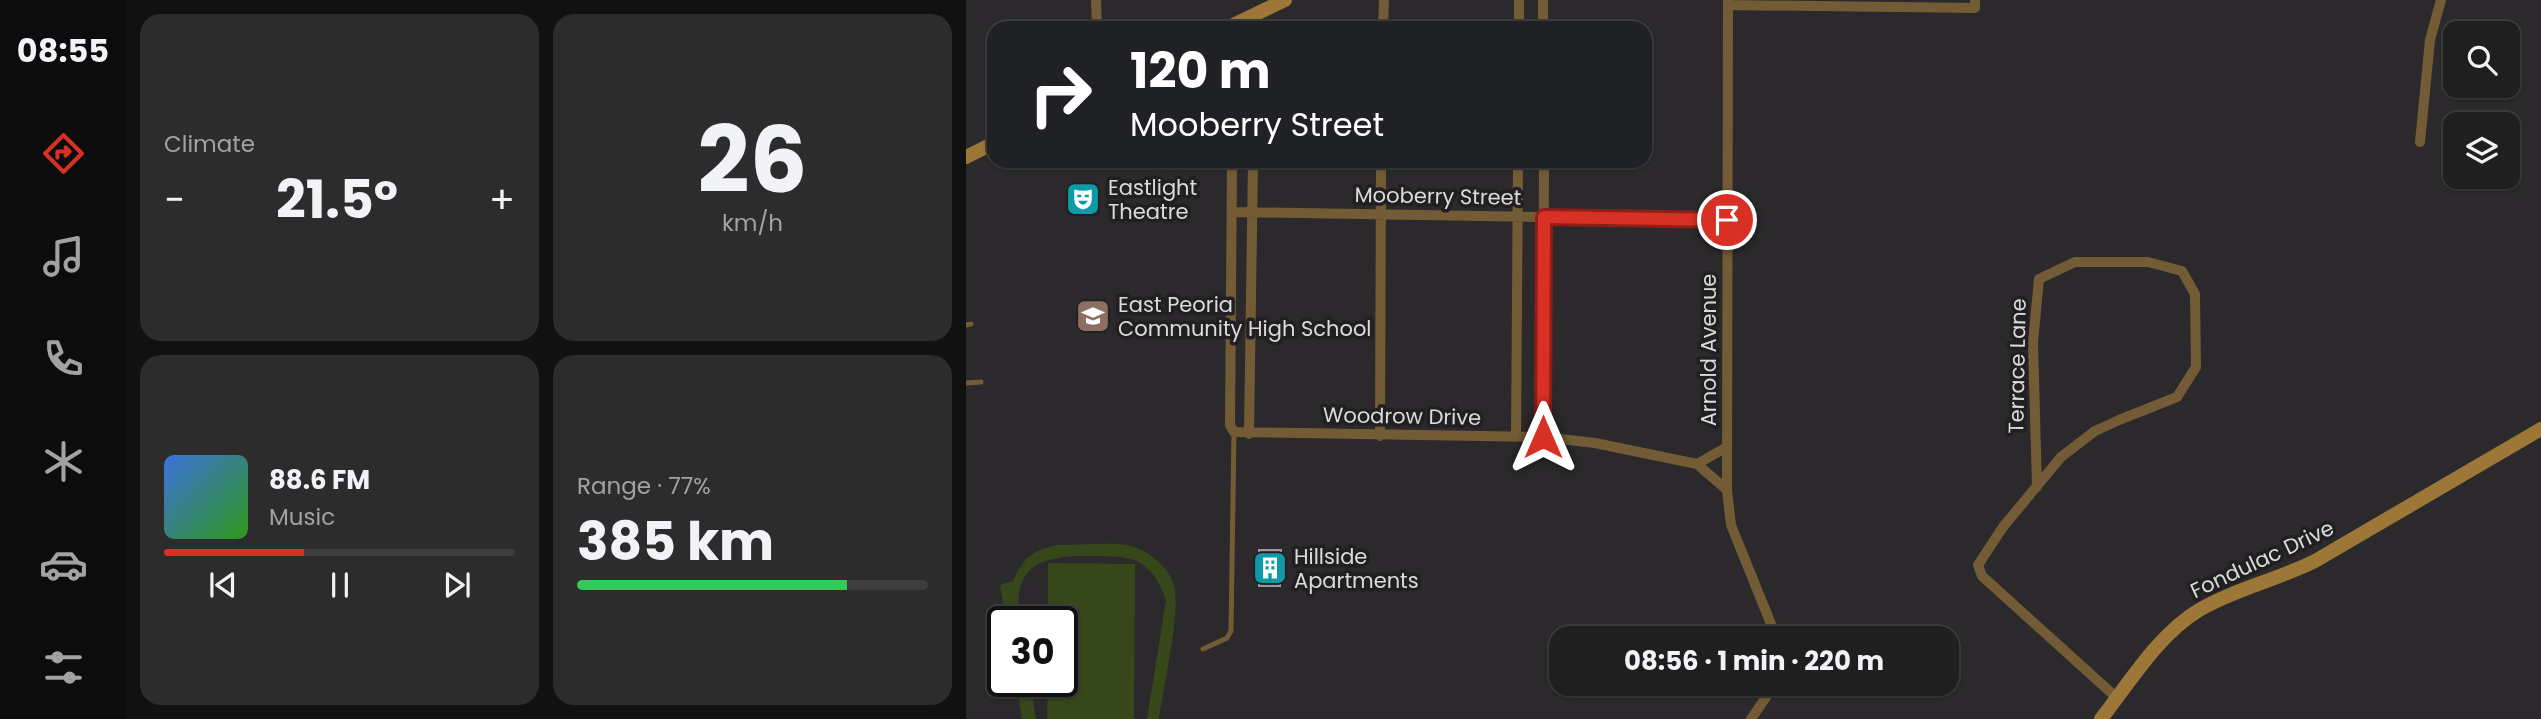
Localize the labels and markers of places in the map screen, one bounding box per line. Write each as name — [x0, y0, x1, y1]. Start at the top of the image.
place label: Eastlight Theatre — [1108, 173, 1197, 226]
theatre icon: Eastlight Theatre — [1064, 180, 1102, 218]
pin — [1697, 190, 1757, 250]
place label: East Peoria Community High School — [1118, 290, 1372, 343]
school or university icon: East Peoria Community High School — [1074, 297, 1112, 335]
place label: Hillside Apartments — [1294, 542, 1419, 595]
building icon: Hillside Apartments — [1251, 549, 1289, 587]

